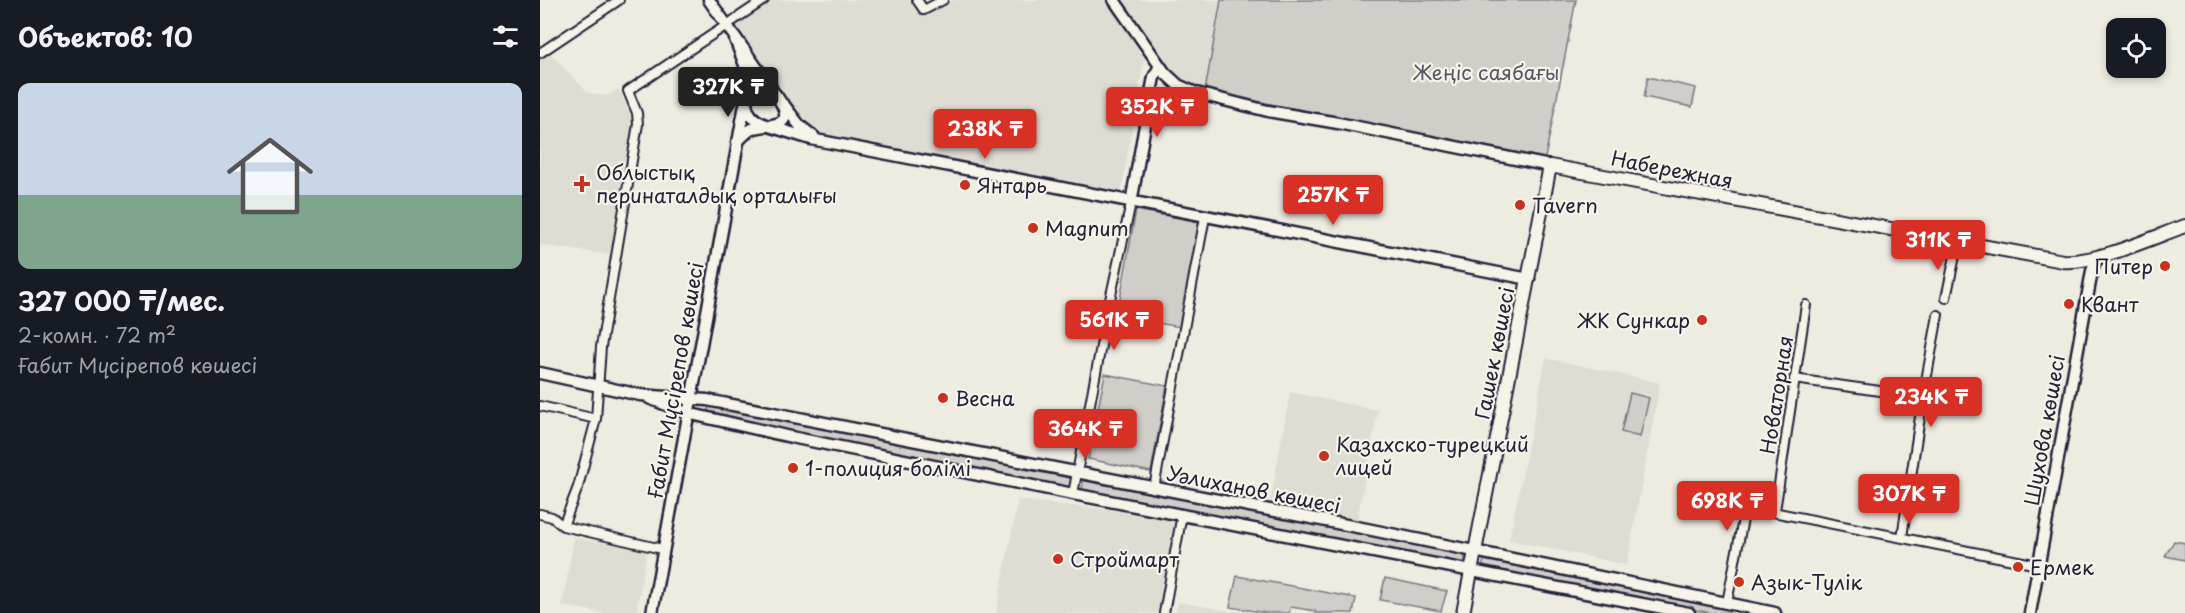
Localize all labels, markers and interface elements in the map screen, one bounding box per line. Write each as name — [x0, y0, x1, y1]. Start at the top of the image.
text: Объектов: 10 — [18, 17, 193, 56]
map controls — [2106, 18, 2166, 78]
button: locate — [2106, 18, 2166, 78]
icon: filters — [489, 20, 522, 53]
park label: Жеңіс саябағы — [1413, 57, 1559, 87]
pin: 327K ₸ — [679, 67, 777, 118]
text: 327K ₸ — [692, 71, 764, 101]
pin: 352K ₸ — [1108, 87, 1206, 138]
text: 352K ₸ — [1120, 91, 1194, 121]
pin: 238K ₸ — [936, 109, 1034, 160]
text: 238K ₸ — [947, 113, 1023, 143]
icon: home — [216, 122, 324, 230]
street label: Набережная — [1609, 143, 1735, 195]
place label: Облыстық перинаталдық орталығы — [596, 157, 837, 210]
place label: Янтарь — [977, 170, 1047, 200]
marker: Облыстық перинаталдық орталығы — [573, 175, 591, 193]
pin: 257K ₸ — [1284, 175, 1382, 226]
marker: Янтарь — [958, 178, 972, 192]
text: 257K ₸ — [1297, 179, 1369, 209]
place label: Tavern — [1532, 190, 1598, 220]
marker: Tavern — [1513, 198, 1527, 212]
place label: Magnum — [1045, 213, 1129, 243]
pin: 311K ₸ — [1889, 220, 1987, 271]
marker: Magnum — [1026, 221, 1040, 235]
text: 311K ₸ — [1905, 224, 1971, 254]
place label: Питер — [2094, 251, 2153, 281]
marker: Питер — [2158, 259, 2172, 273]
street label: Ғабит Мүсірепов көшесі — [639, 260, 711, 500]
text: 327 000 ₸/мес. — [18, 281, 225, 320]
street label: Гашек көшесі — [1466, 284, 1522, 422]
place label: Квант — [2081, 289, 2139, 319]
marker: Квант — [2062, 297, 2076, 311]
pin: 561K ₸ — [1065, 300, 1163, 351]
text: 561K ₸ — [1079, 304, 1149, 334]
place label: ЖК Сункар — [1577, 305, 1690, 335]
marker: ЖК Сункар — [1695, 313, 1709, 327]
text: 2-комн. · 72 m² — [18, 320, 176, 350]
street label: Новаторная — [1752, 334, 1800, 456]
text: Ғабит Мүсірепов көшесі — [18, 350, 257, 380]
street label: Шухова көшесі — [2016, 352, 2072, 508]
pin: 234K ₸ — [1882, 377, 1980, 428]
text: 234K ₸ — [1894, 381, 1968, 411]
place label: Весна — [955, 383, 1015, 413]
marker: Весна — [936, 391, 950, 405]
pin: 364K ₸ — [1036, 409, 1134, 460]
text: 364K ₸ — [1048, 413, 1122, 443]
place label: Казахско-турецкий лицей — [1335, 429, 1529, 482]
marker: Казахско-турецкий лицей — [1317, 449, 1331, 463]
place label: 1-полиция болiмi — [805, 453, 971, 483]
street label: Уәлиханов көшесі — [1165, 457, 1343, 521]
marker: 1-полиция болiмi — [786, 461, 800, 475]
pin: 307K ₸ — [1860, 474, 1958, 525]
text: 307K ₸ — [1872, 478, 1946, 508]
pin: 698K ₸ — [1678, 481, 1776, 532]
text: 698K ₸ — [1691, 485, 1763, 515]
place label: Строймарт — [1070, 544, 1179, 574]
marker: Строймарт — [1051, 552, 1065, 566]
place label: Ермек — [2030, 552, 2094, 582]
marker: Ермек — [2011, 560, 2025, 574]
place label: Азык-Тулiк — [1751, 567, 1863, 597]
marker: Азык-Тулiк — [1732, 575, 1746, 589]

